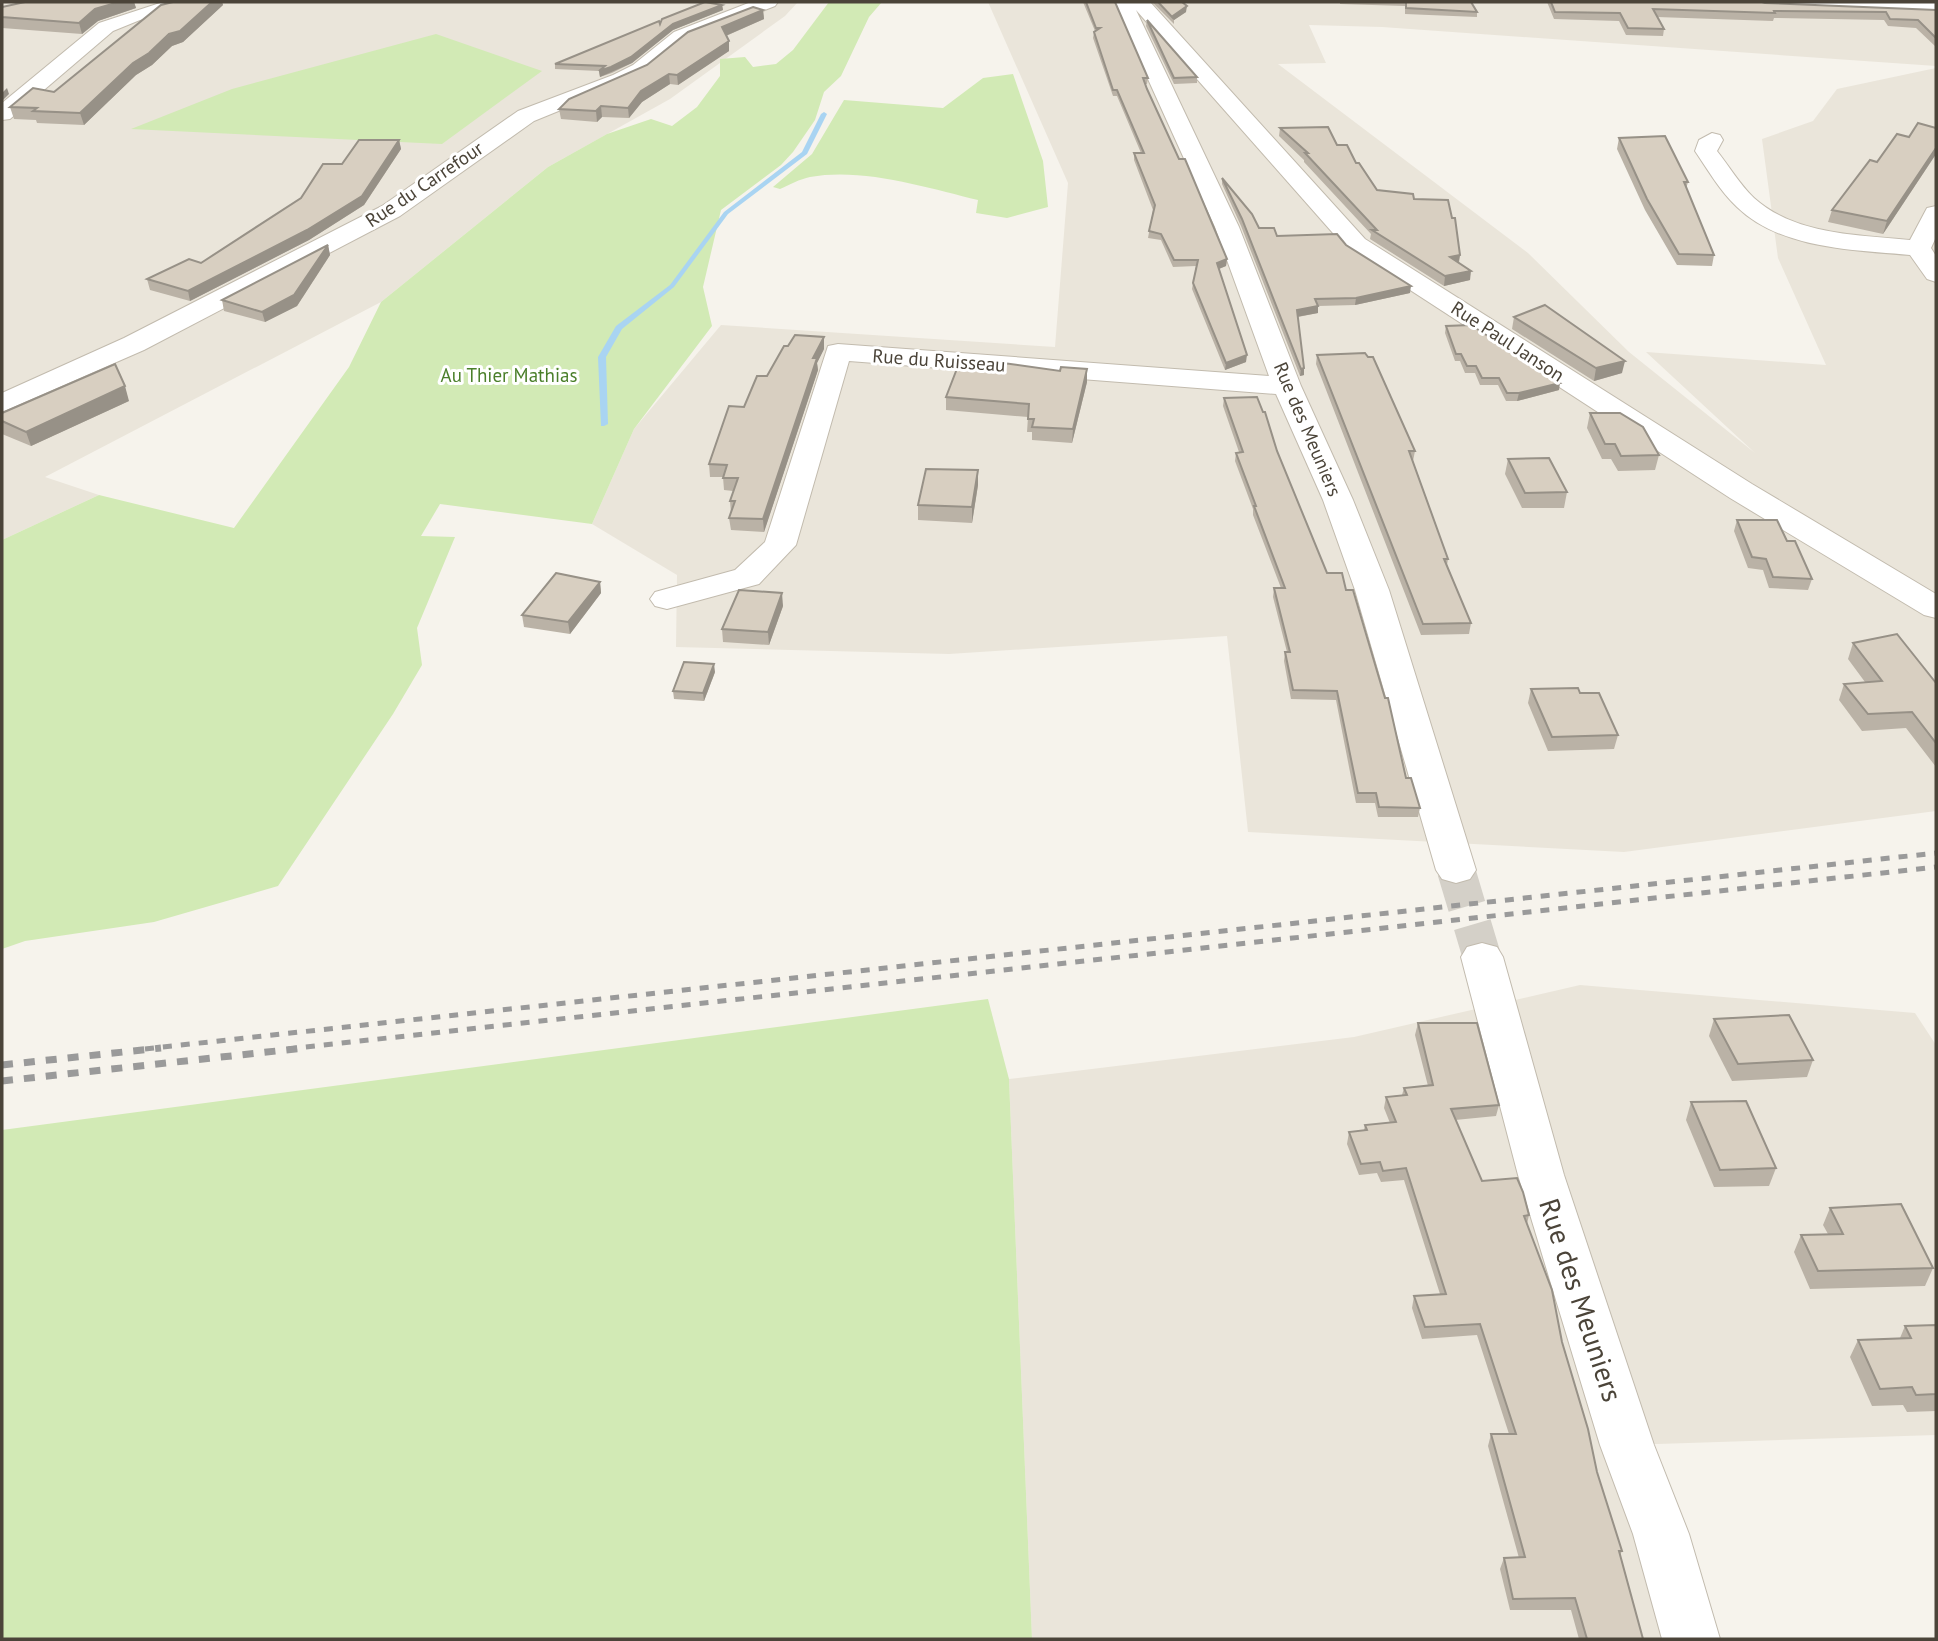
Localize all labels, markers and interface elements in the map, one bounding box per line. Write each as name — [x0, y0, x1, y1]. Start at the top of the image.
street label: Rue du Carrefour — [361, 135, 488, 232]
street label: Rue Paul Janson — [1447, 295, 1569, 387]
street label: Rue du Ruisseau — [872, 343, 1006, 377]
street label: Rue des Meuniers — [1269, 358, 1347, 500]
park label: Au Thier Mathias — [441, 363, 577, 387]
street label: Rue des Meuniers — [1531, 1194, 1632, 1406]

